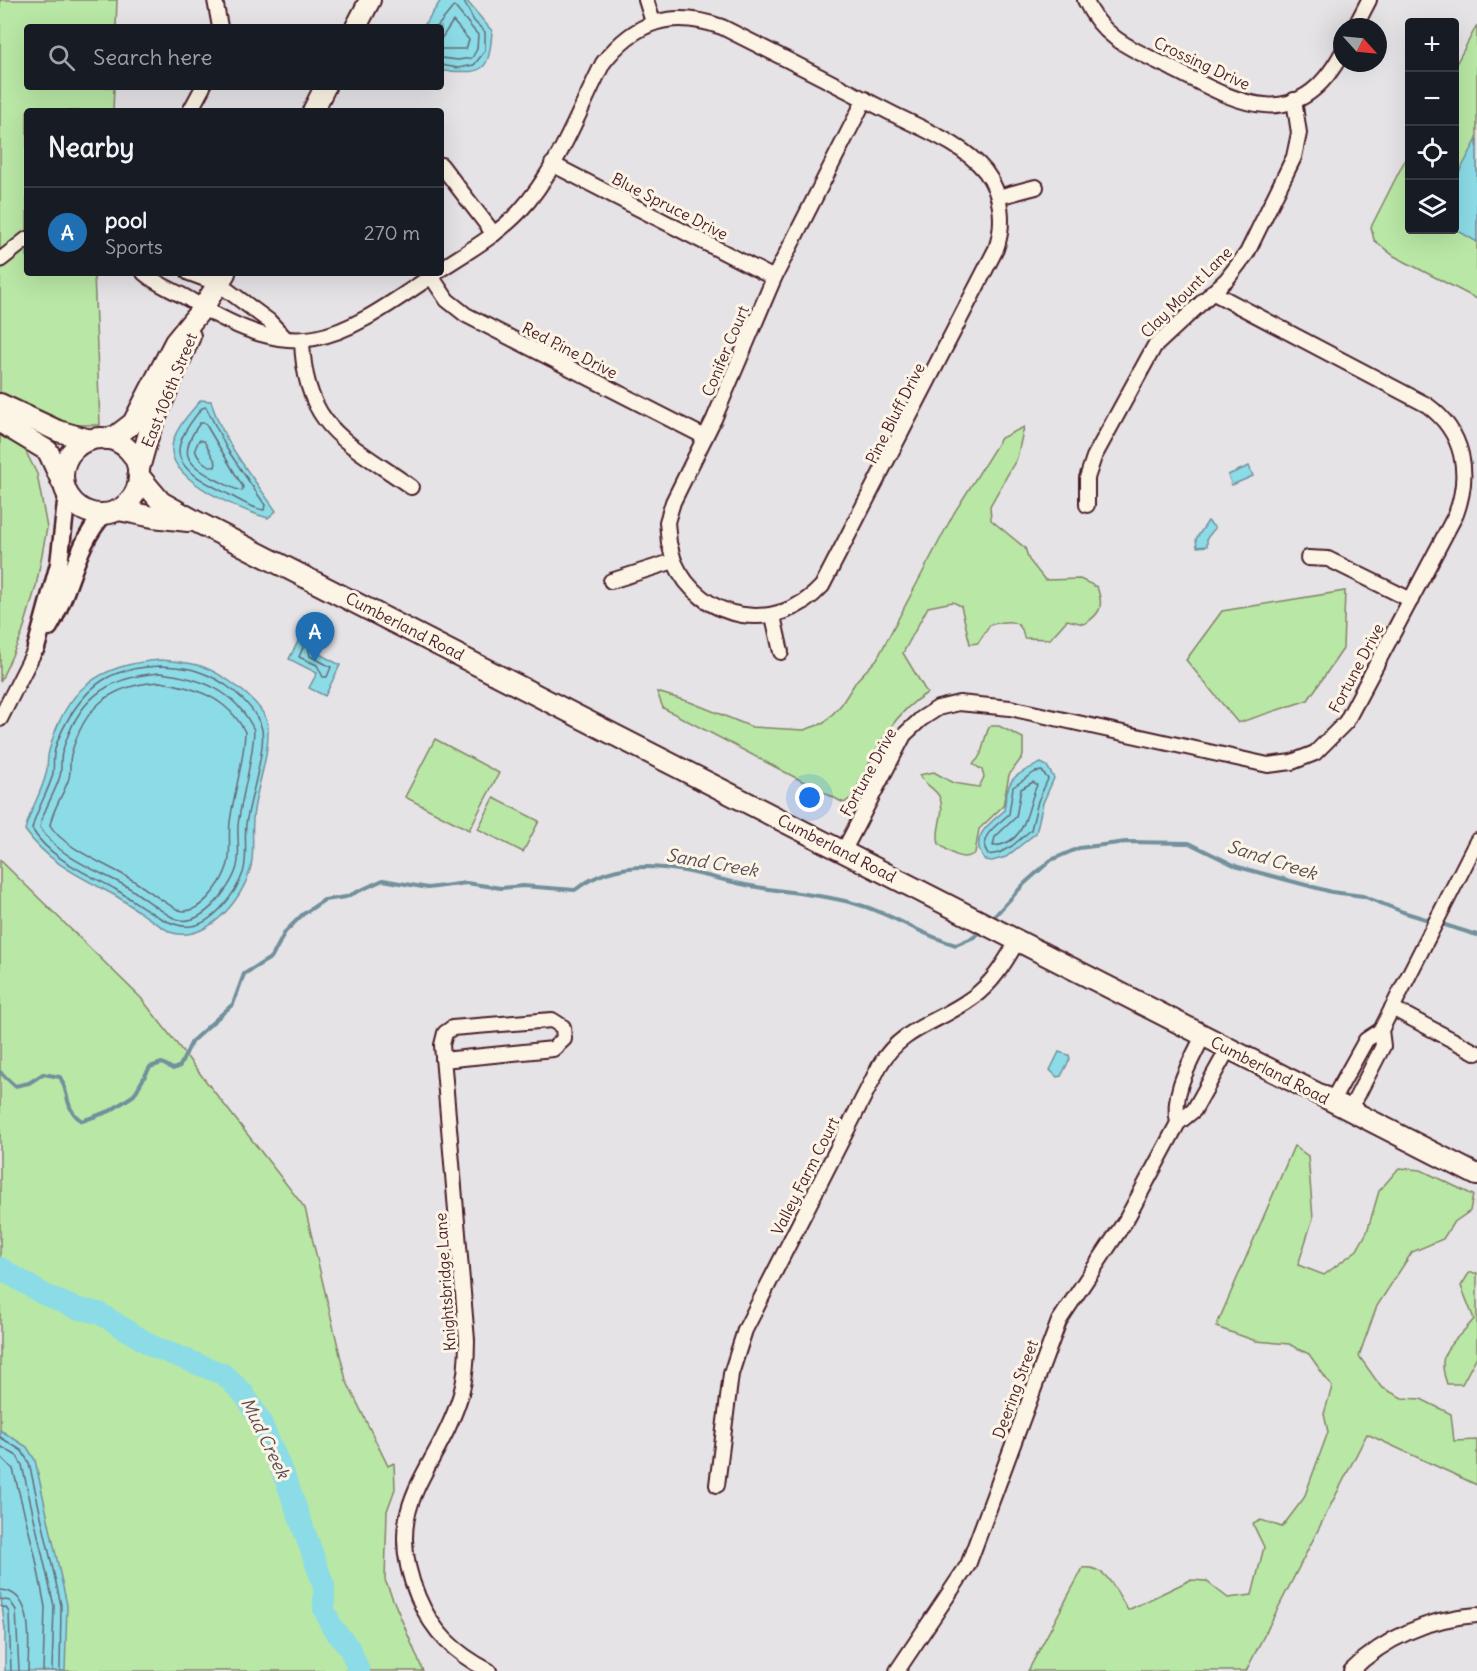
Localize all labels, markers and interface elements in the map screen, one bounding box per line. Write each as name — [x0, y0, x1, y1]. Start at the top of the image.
north arrow — [1333, 18, 1387, 72]
map controls — [1405, 18, 1459, 234]
button: + — [1405, 18, 1459, 72]
search box — [24, 24, 444, 90]
street label: Crossing Drive — [1151, 32, 1253, 94]
icon: search — [45, 41, 78, 74]
text: Search here — [93, 43, 212, 71]
button: − — [1405, 72, 1459, 126]
button: locate — [1405, 126, 1459, 180]
text: Nearby — [48, 131, 134, 164]
street label: Blue Spruce Drive — [609, 168, 731, 244]
button: layers — [1405, 180, 1459, 234]
text: pool — [105, 206, 147, 234]
text: A — [61, 220, 74, 245]
text: 270 m — [364, 220, 420, 245]
text: Sports — [105, 234, 163, 259]
street label: Clay Mount Lane — [1136, 242, 1236, 342]
street label: Conifer Court — [697, 302, 753, 399]
street label: Red Pine Drive — [519, 317, 621, 383]
street label: East 106th Street — [137, 329, 201, 450]
street label: Pine Bluff Drive — [861, 359, 929, 467]
street label: Cumberland Road — [342, 587, 468, 665]
pin: A — [296, 612, 334, 662]
street label: Fortune Drive — [1324, 620, 1388, 716]
street label: Fortune Drive — [835, 724, 901, 820]
your location — [795, 783, 824, 812]
street label: Cumberland Road — [774, 809, 900, 887]
water label: Sand Creek — [1225, 834, 1322, 885]
water label: Sand Creek — [664, 843, 762, 882]
street label: Cumberland Road — [1207, 1031, 1333, 1109]
street label: Valley Farm Court — [767, 1113, 844, 1238]
street label: Knightsbridge Lane — [430, 1212, 460, 1352]
street label: Deering Street — [988, 1336, 1042, 1441]
water label: Mud Creek — [236, 1394, 296, 1484]

